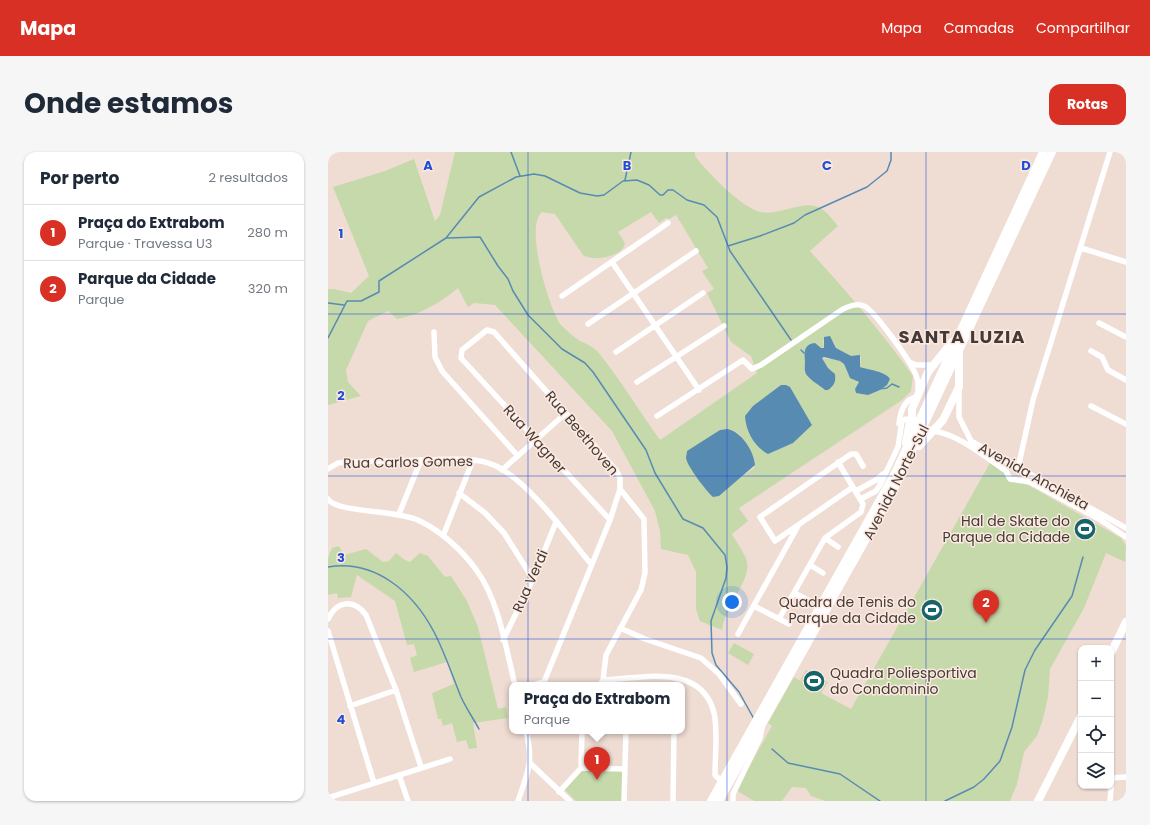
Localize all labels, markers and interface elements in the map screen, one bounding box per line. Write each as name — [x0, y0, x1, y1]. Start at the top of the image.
text: Mapa — [20, 15, 76, 42]
text: Mapa — [881, 18, 922, 38]
text: Camadas — [944, 18, 1014, 38]
text: Compartilhar — [1036, 18, 1130, 38]
text: Onde estamos — [24, 84, 233, 123]
button: Rotas — [1049, 84, 1126, 125]
text: A — [423, 156, 433, 175]
text: B — [623, 156, 632, 175]
text: C — [822, 156, 832, 175]
text: D — [1021, 156, 1031, 175]
text: Por perto — [40, 166, 119, 190]
text: 2 resultados — [208, 168, 288, 187]
text: Praça do Extrabom — [78, 212, 225, 233]
text: 1 — [51, 223, 55, 242]
text: 280 m — [247, 223, 288, 242]
text: 1 — [339, 224, 343, 243]
text: Parque · Travessa U3 — [78, 234, 212, 253]
text: Parque da Cidade — [78, 268, 216, 289]
text: 2 — [49, 279, 57, 298]
text: 320 m — [248, 279, 288, 298]
text: Parque — [78, 290, 124, 309]
district label: SANTA LUZIA — [898, 324, 1026, 349]
text: 2 — [337, 386, 345, 405]
street label: Rua Beethoven — [541, 386, 623, 480]
street label: Rua Wagner — [499, 400, 571, 478]
street label: Avenida Norte-Sul — [858, 421, 934, 543]
street label: Avenida Anchieta — [975, 437, 1093, 515]
street label: Rua Carlos Gomes — [343, 451, 473, 473]
place label: Hal de Skate do Parque da Cidade — [942, 511, 1070, 547]
sports icon: Hal de Skate do Parque da Cidade — [1072, 516, 1098, 542]
street label: Rua Verdi — [507, 546, 553, 616]
text: 3 — [337, 548, 345, 567]
pin: 2 — [973, 590, 999, 623]
your location — [722, 592, 742, 612]
place label: Quadra de Tenis do Parque da Cidade — [779, 592, 916, 628]
sports icon: Quadra de Tenis do Parque da Cidade — [919, 597, 945, 623]
map controls — [1078, 645, 1114, 789]
button: + — [1078, 645, 1114, 681]
place label: Quadra Poliesportiva do Condominio — [830, 663, 977, 699]
sports icon: Quadra Poliesportiva do Condominio — [801, 668, 827, 694]
button: − — [1078, 681, 1114, 717]
popup — [509, 682, 685, 734]
text: Praça do Extrabom — [524, 688, 670, 709]
text: 4 — [337, 710, 346, 729]
text: Parque — [524, 710, 570, 729]
button: locate — [1078, 717, 1114, 753]
pin: 1 — [584, 747, 610, 780]
button: layers — [1078, 753, 1114, 789]

